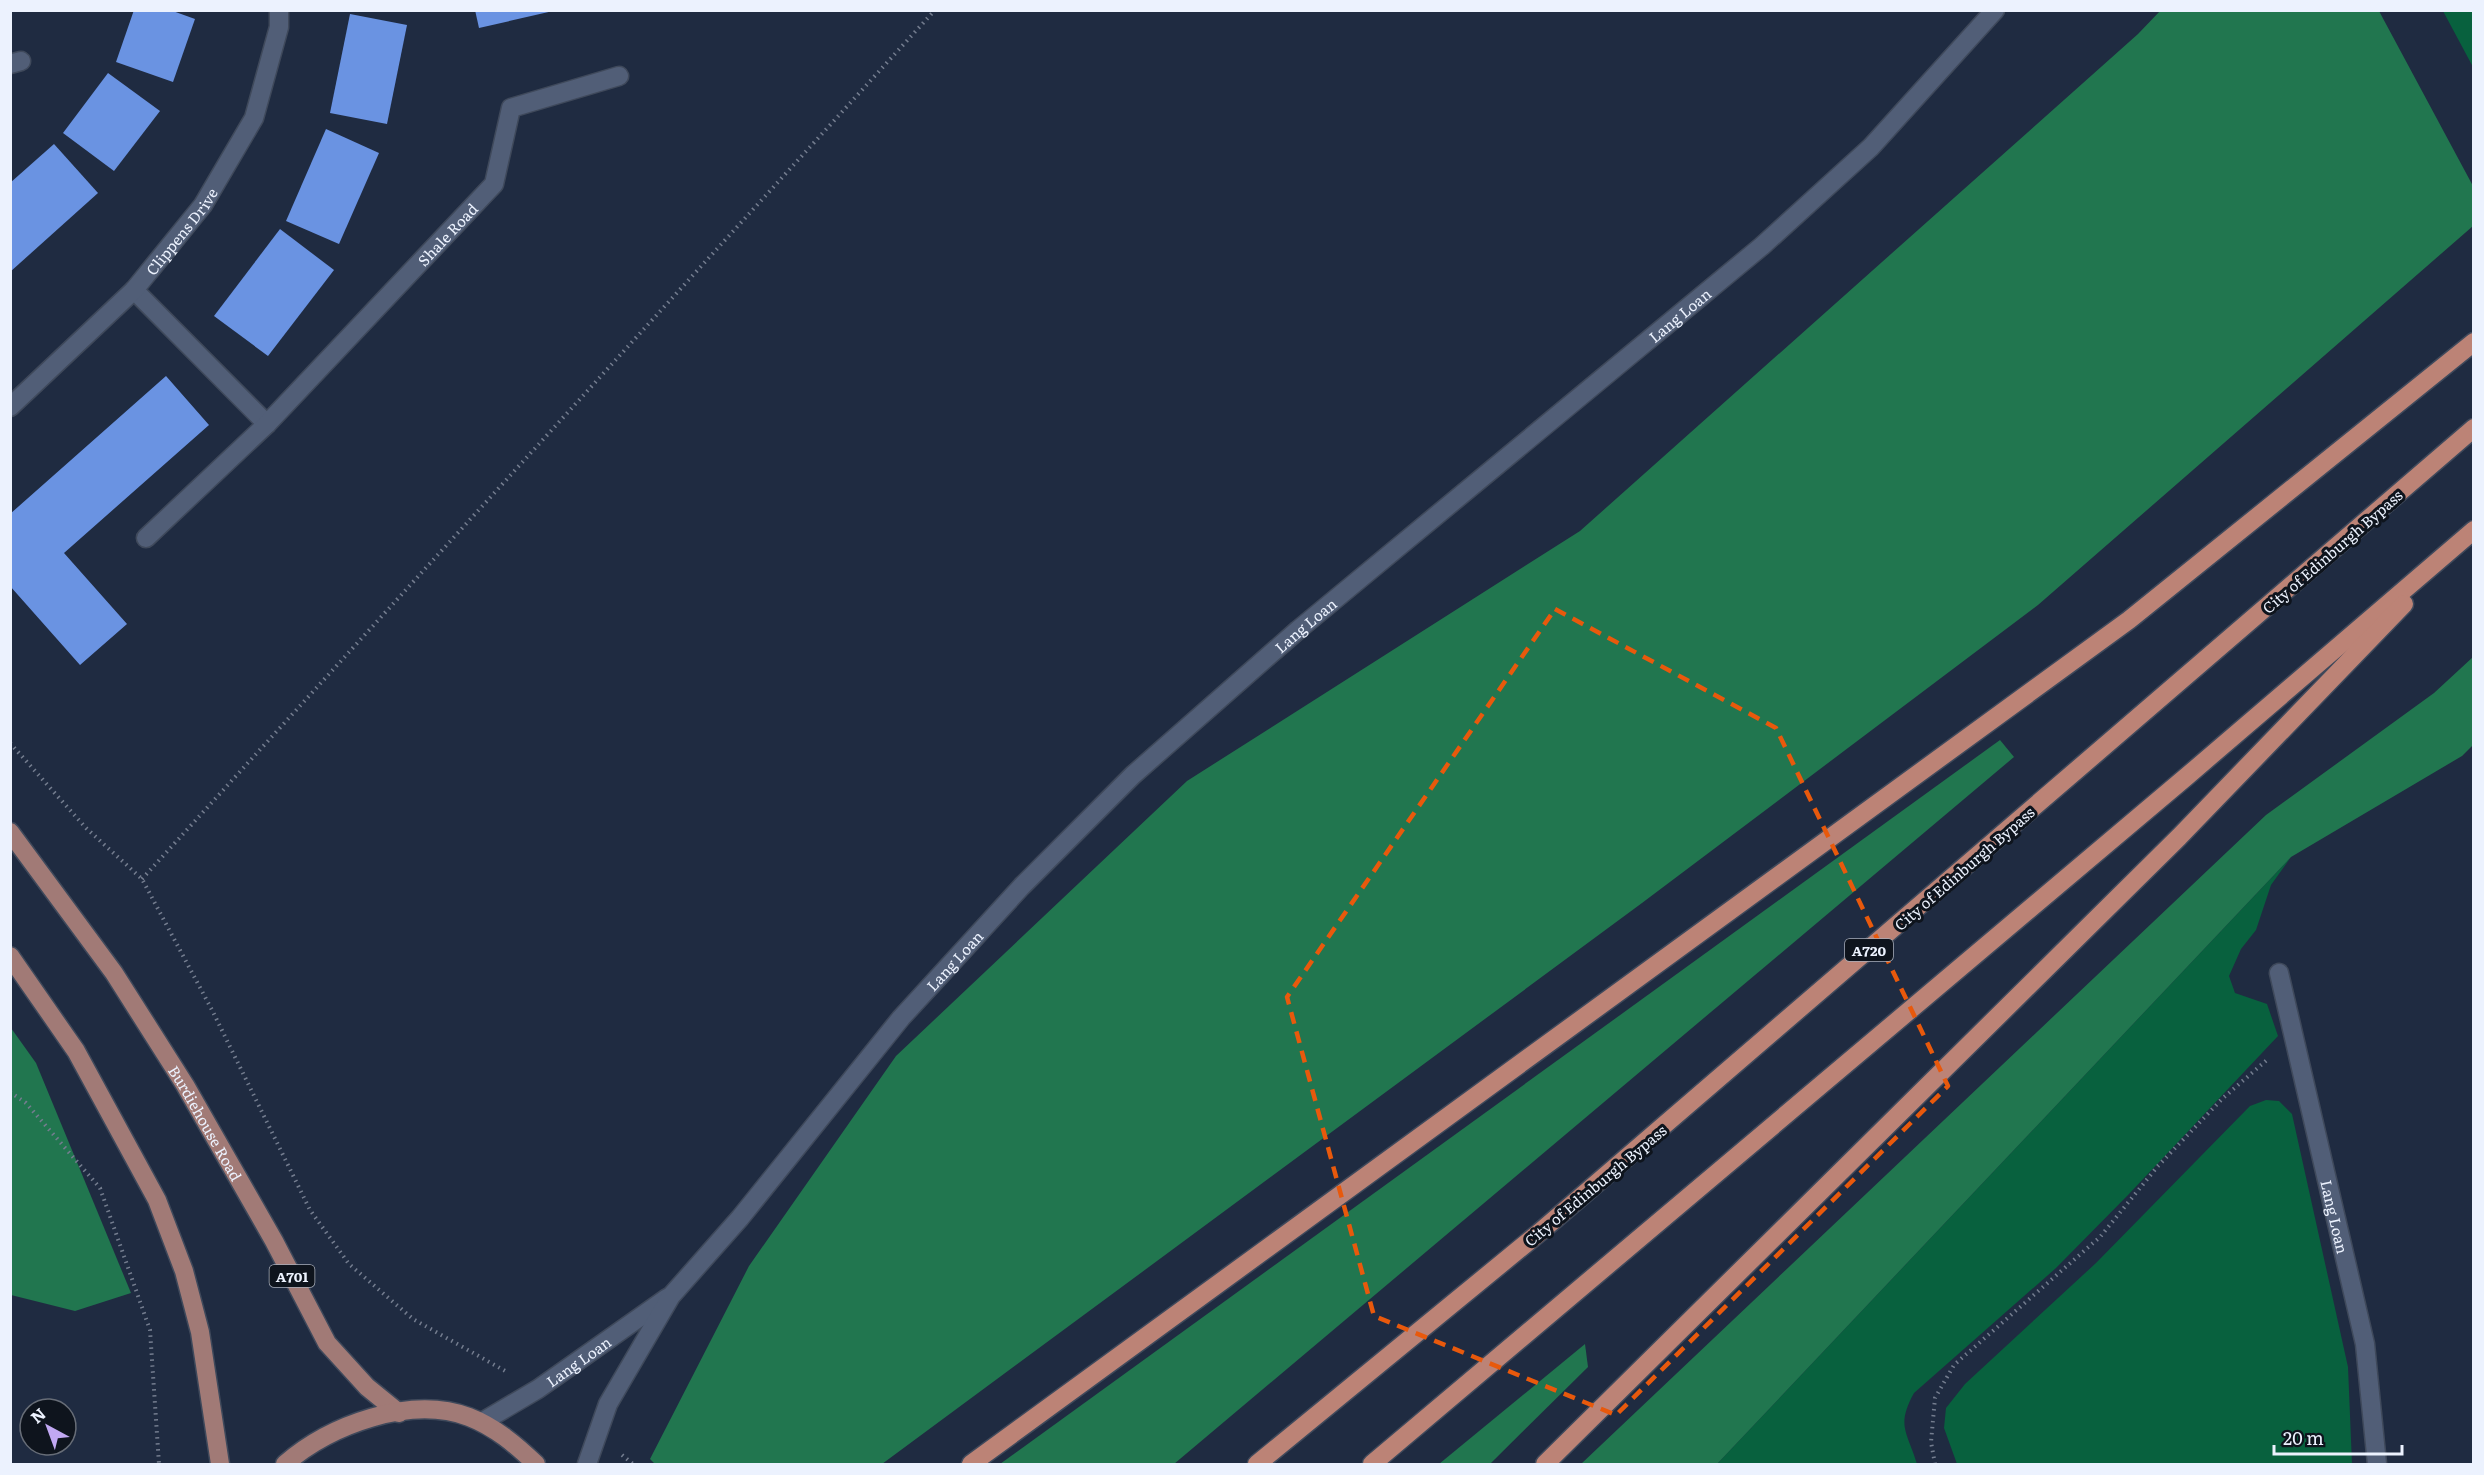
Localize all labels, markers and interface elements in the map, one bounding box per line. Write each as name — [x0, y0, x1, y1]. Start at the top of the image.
street label: Clippens Drive — [139, 183, 223, 280]
street label: Shale Road — [411, 197, 482, 270]
street label: Lang Loan — [1643, 282, 1715, 347]
street label: City of Edinburgh Bypass — [2257, 483, 2407, 618]
street label: Lang Loan — [1269, 592, 1341, 658]
street label: City of Edinburgh Bypass — [1889, 800, 2039, 935]
street label: Lang Loan — [920, 925, 988, 996]
road number: A720 — [1845, 939, 1893, 961]
street label: Burdiehouse Road — [164, 1060, 249, 1185]
street label: City of Edinburgh Bypass — [1519, 1118, 1671, 1251]
street label: Lang Loan — [2316, 1177, 2355, 1256]
road number: A701 — [270, 1265, 314, 1287]
street label: Lang Loan — [541, 1330, 615, 1392]
north arrow — [18, 1397, 78, 1457]
text: N — [25, 1401, 50, 1428]
scale bar — [2274, 1418, 2402, 1456]
text: 20 m — [2283, 1424, 2324, 1451]

